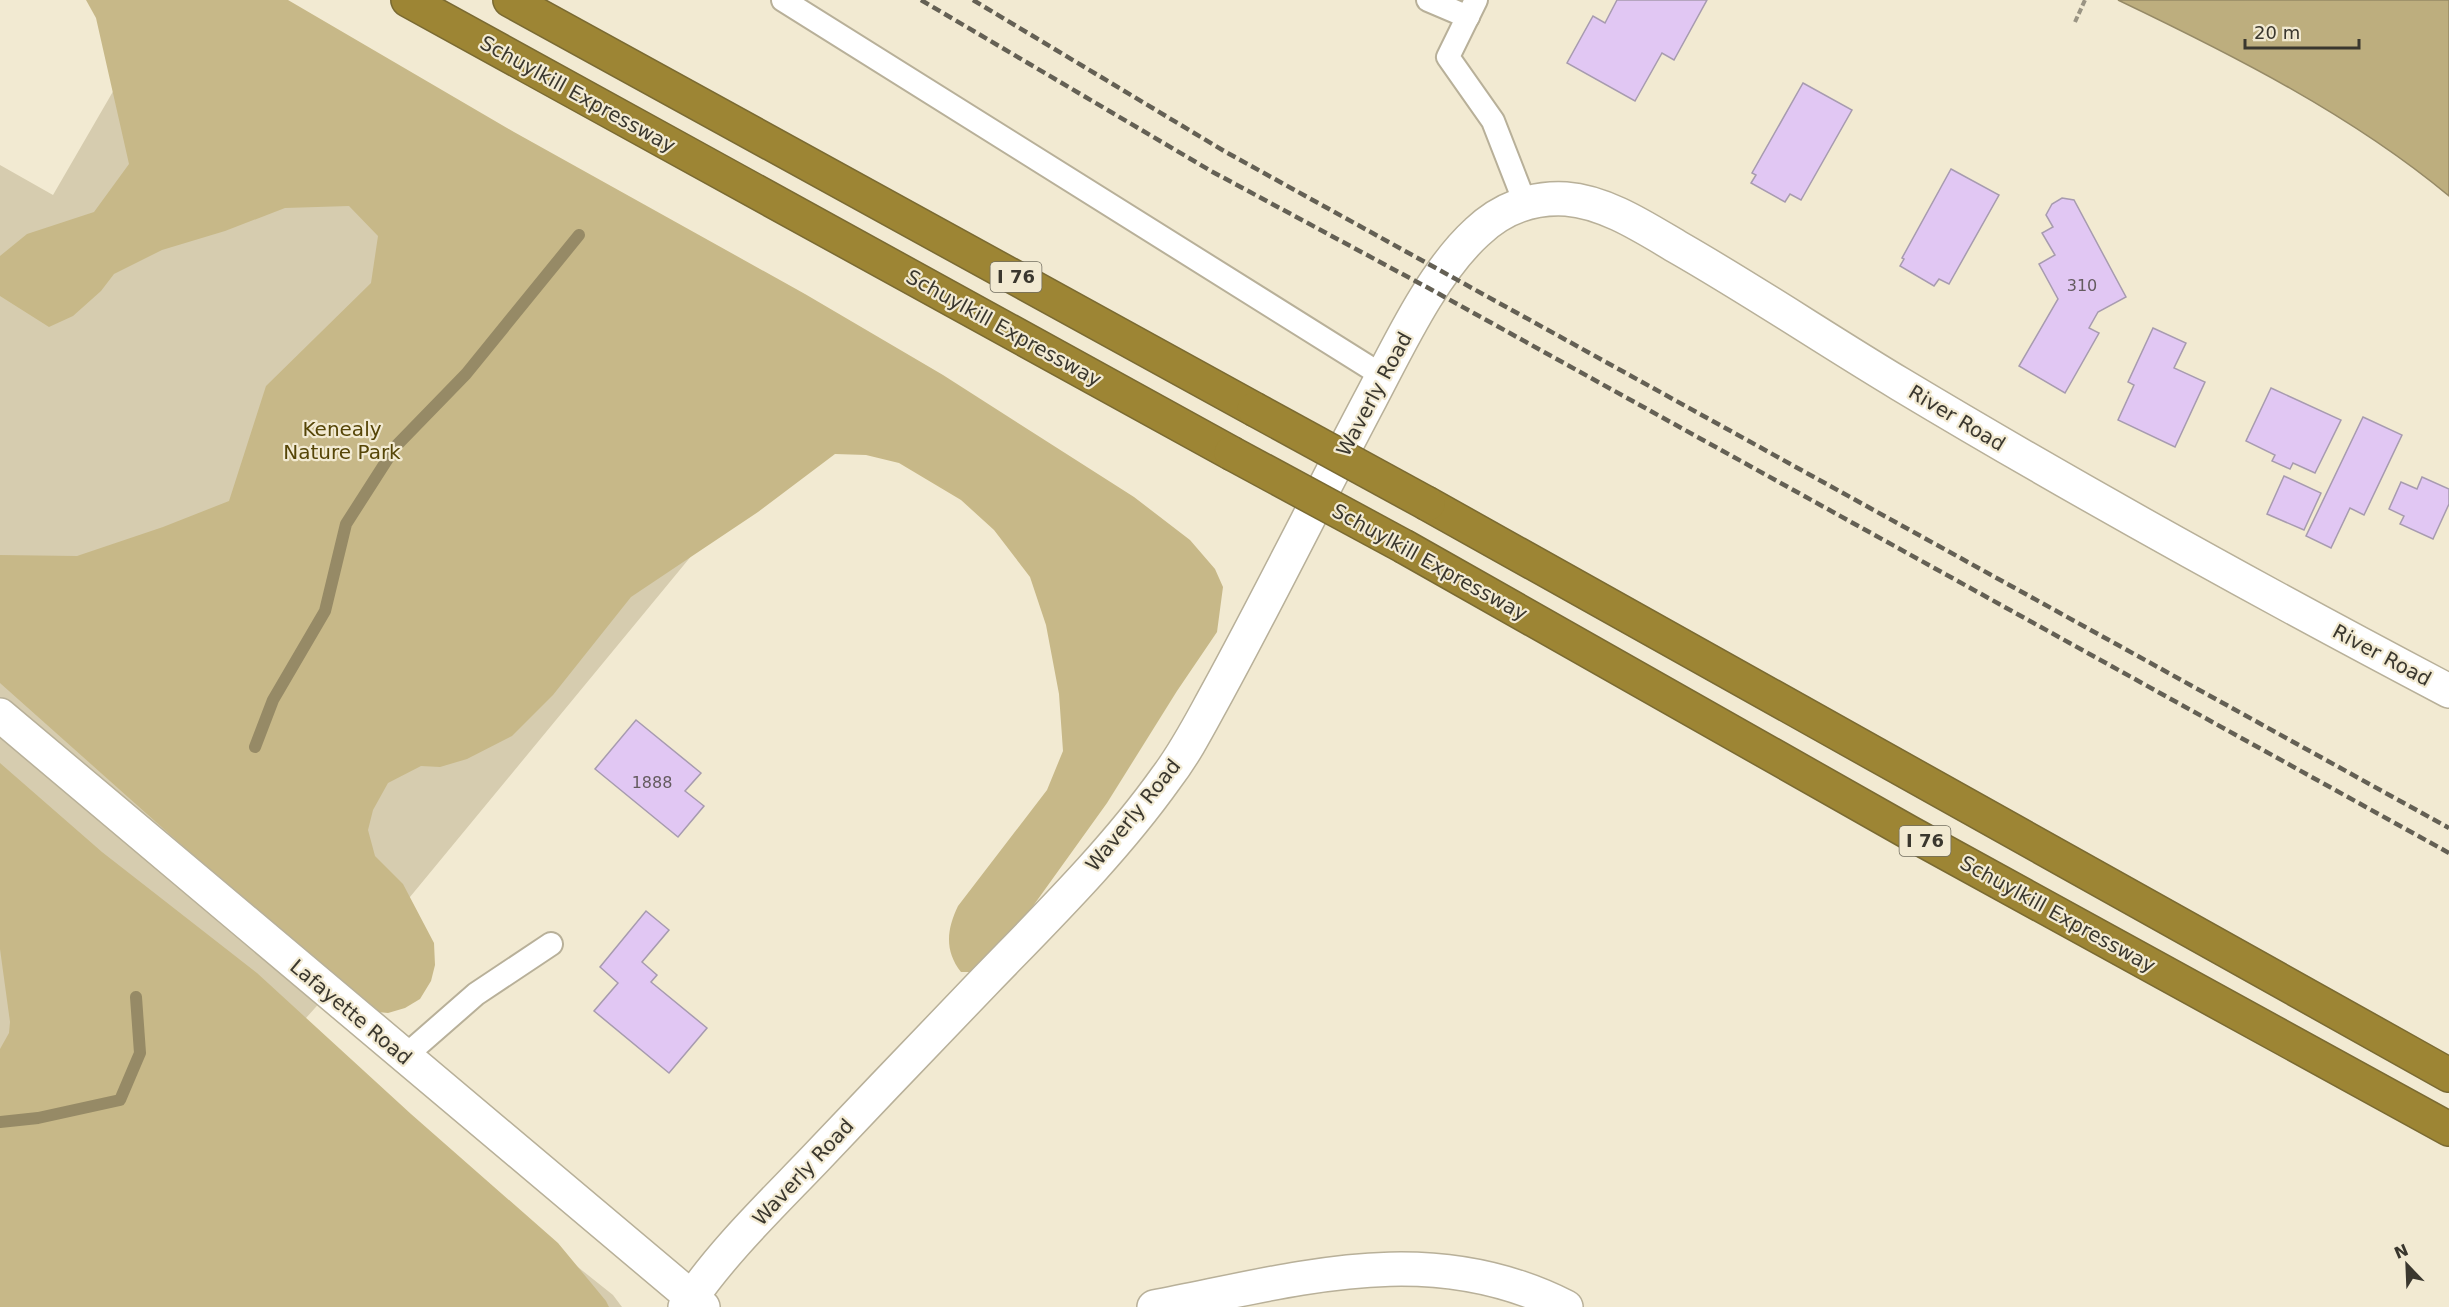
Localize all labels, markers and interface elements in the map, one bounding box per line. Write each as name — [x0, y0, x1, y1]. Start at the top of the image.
scale bar — [2245, 12, 2359, 50]
text: 20 m — [2254, 22, 2300, 43]
street label: Schuylkill Expressway — [476, 30, 680, 158]
road number: I 76 — [990, 262, 1042, 292]
street label: Schuylkill Expressway — [902, 264, 1106, 392]
house number: 310 — [2067, 276, 2097, 295]
street label: Waverly Road — [1331, 328, 1417, 460]
street label: River Road — [1904, 380, 2010, 456]
park label: Kenealy Nature Park — [283, 417, 401, 464]
street label: Schuylkill Expressway — [1328, 498, 1532, 626]
street label: River Road — [2329, 619, 2435, 691]
street label: Waverly Road — [1081, 754, 1185, 876]
house number: 1888 — [632, 773, 672, 792]
road number: I 76 — [1900, 826, 1950, 856]
street label: Schuylkill Expressway — [1956, 850, 2160, 978]
street label: Lafayette Road — [285, 954, 417, 1070]
street label: Waverly Road — [747, 1114, 859, 1230]
north arrow — [2377, 1235, 2437, 1295]
text: N — [2391, 1240, 2411, 1263]

